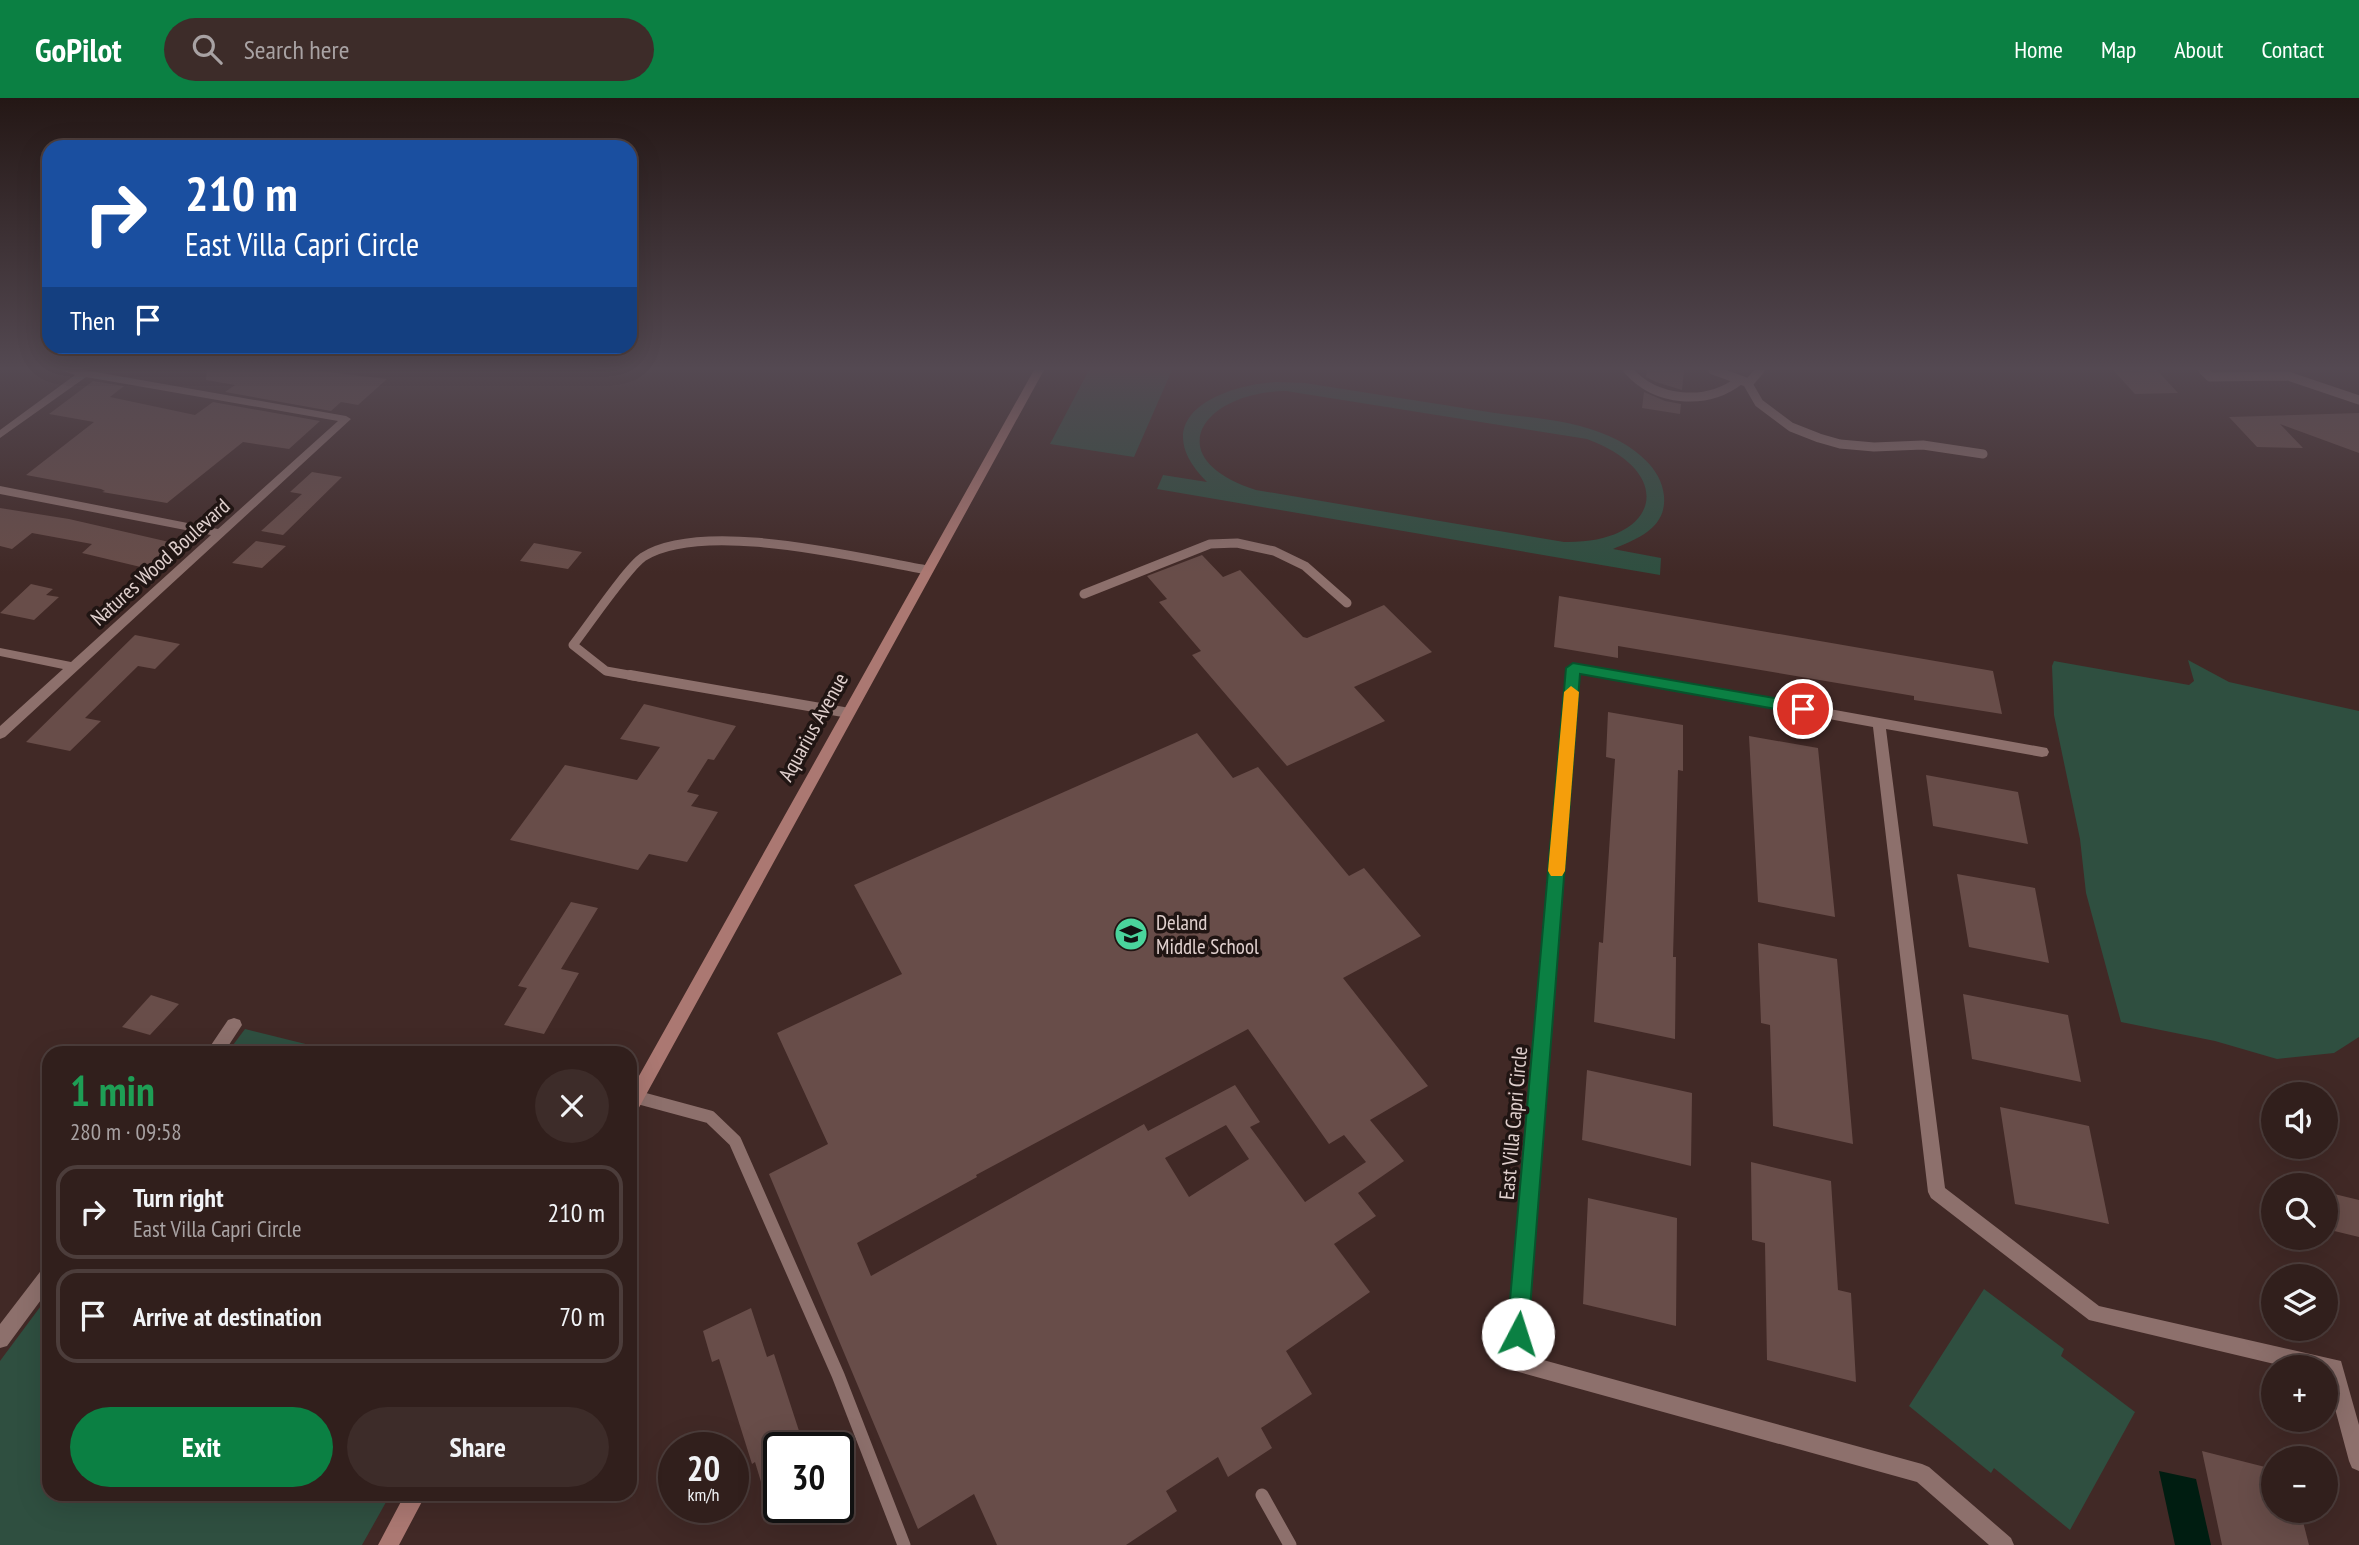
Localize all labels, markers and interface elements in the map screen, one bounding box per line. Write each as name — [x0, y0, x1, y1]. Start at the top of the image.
search box — [164, 18, 654, 81]
text: GoPilot — [35, 28, 122, 71]
icon: search — [188, 30, 226, 68]
text: Search here — [244, 33, 349, 66]
text: Home — [2014, 34, 2063, 65]
text: Map — [2101, 34, 2136, 65]
text: About — [2174, 34, 2223, 65]
text: Contact — [2261, 34, 2324, 65]
text: 210 m — [185, 161, 298, 225]
icon: right — [70, 168, 161, 259]
text: East Villa Capri Circle — [185, 223, 419, 265]
icon: arrive — [129, 301, 167, 339]
text: Then — [70, 304, 115, 337]
street label: Natures Wood Boulevard — [85, 492, 235, 632]
street label: Aquarius Avenue — [772, 668, 854, 786]
pin — [1773, 679, 1833, 739]
icon: arrive — [1784, 690, 1822, 728]
place label: Deland Middle School — [1156, 909, 1259, 960]
school or university icon: Deland Middle School — [1112, 915, 1150, 953]
street label: East Villa Capri Circle — [1493, 1045, 1533, 1201]
text: 1 min — [70, 1063, 155, 1118]
button: close — [535, 1069, 609, 1143]
map controls — [2261, 1082, 2338, 1523]
button: sound — [2261, 1082, 2338, 1159]
text: 280 m · 09:58 — [70, 1117, 182, 1146]
button: search — [2261, 1173, 2338, 1250]
text: Turn right — [133, 1181, 224, 1214]
icon: right — [74, 1193, 112, 1231]
text: 210 m — [547, 1196, 605, 1229]
text: East Villa Capri Circle — [133, 1214, 301, 1243]
button: layers — [2261, 1264, 2338, 1341]
icon: arrive — [74, 1297, 112, 1335]
position arrow — [1481, 1297, 1555, 1371]
text: Arrive at destination — [133, 1300, 322, 1333]
text: 70 m — [559, 1300, 605, 1333]
button: + — [2261, 1355, 2338, 1432]
button: Exit — [70, 1407, 333, 1487]
button: Share — [347, 1407, 609, 1487]
speed limit sign: 30 — [763, 1432, 854, 1523]
text: 20 — [687, 1445, 720, 1491]
button: − — [2261, 1446, 2338, 1523]
text: km/h — [688, 1483, 719, 1506]

